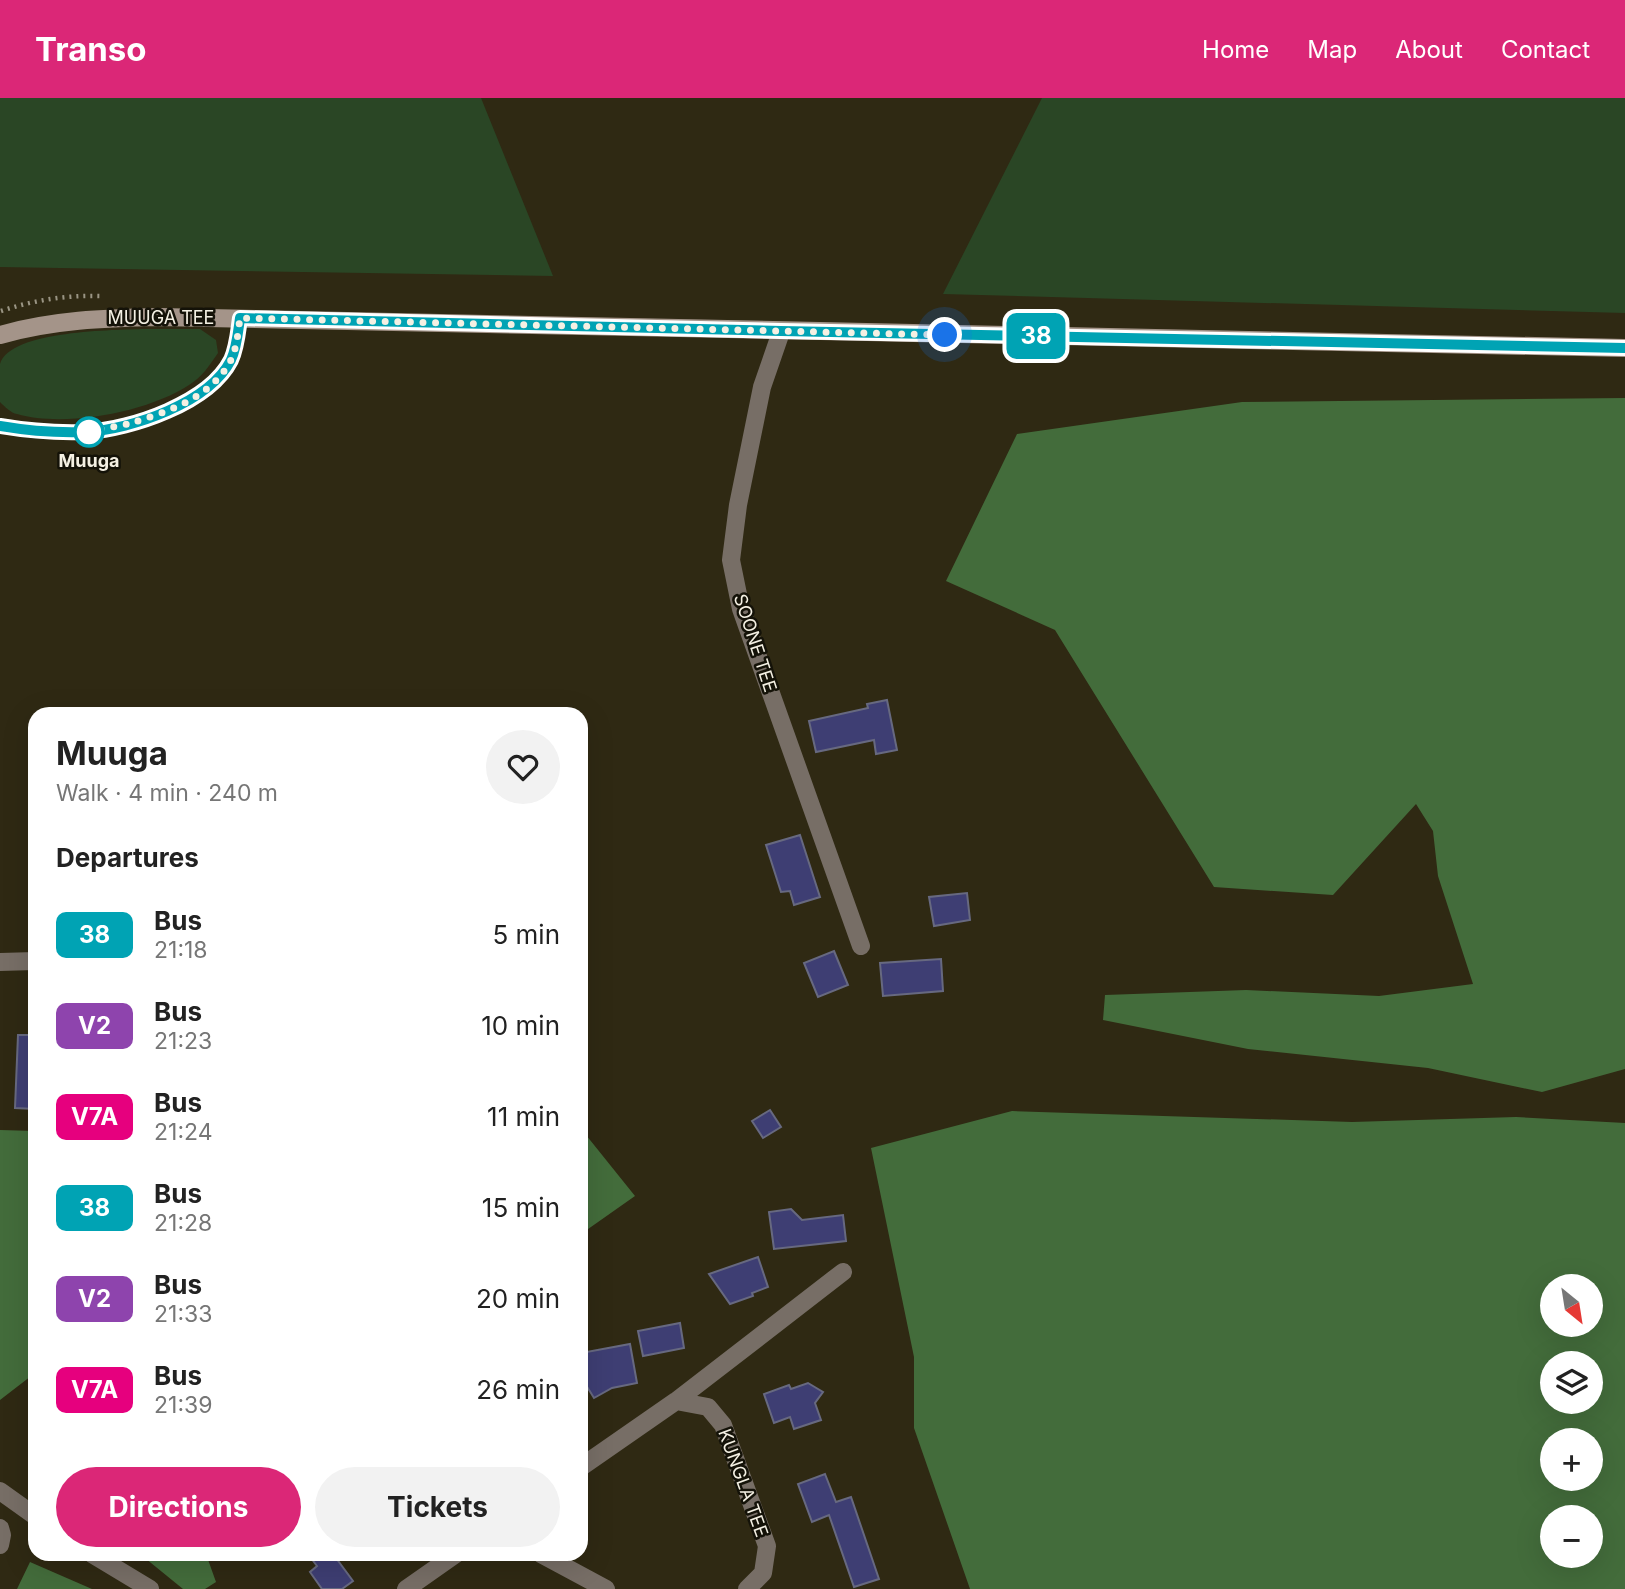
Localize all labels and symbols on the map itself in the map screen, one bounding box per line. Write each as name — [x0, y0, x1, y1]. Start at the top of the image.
street label: MUUGA TEE — [108, 307, 214, 328]
line badge: 38 — [1004, 313, 1068, 359]
your location — [927, 317, 962, 352]
marker: Muuga — [74, 417, 104, 447]
place label: Muuga — [58, 450, 120, 471]
street label: SOONE TEE — [730, 591, 781, 694]
north arrow — [1540, 1274, 1603, 1337]
street label: KUNGLA TEE — [714, 1426, 773, 1540]

